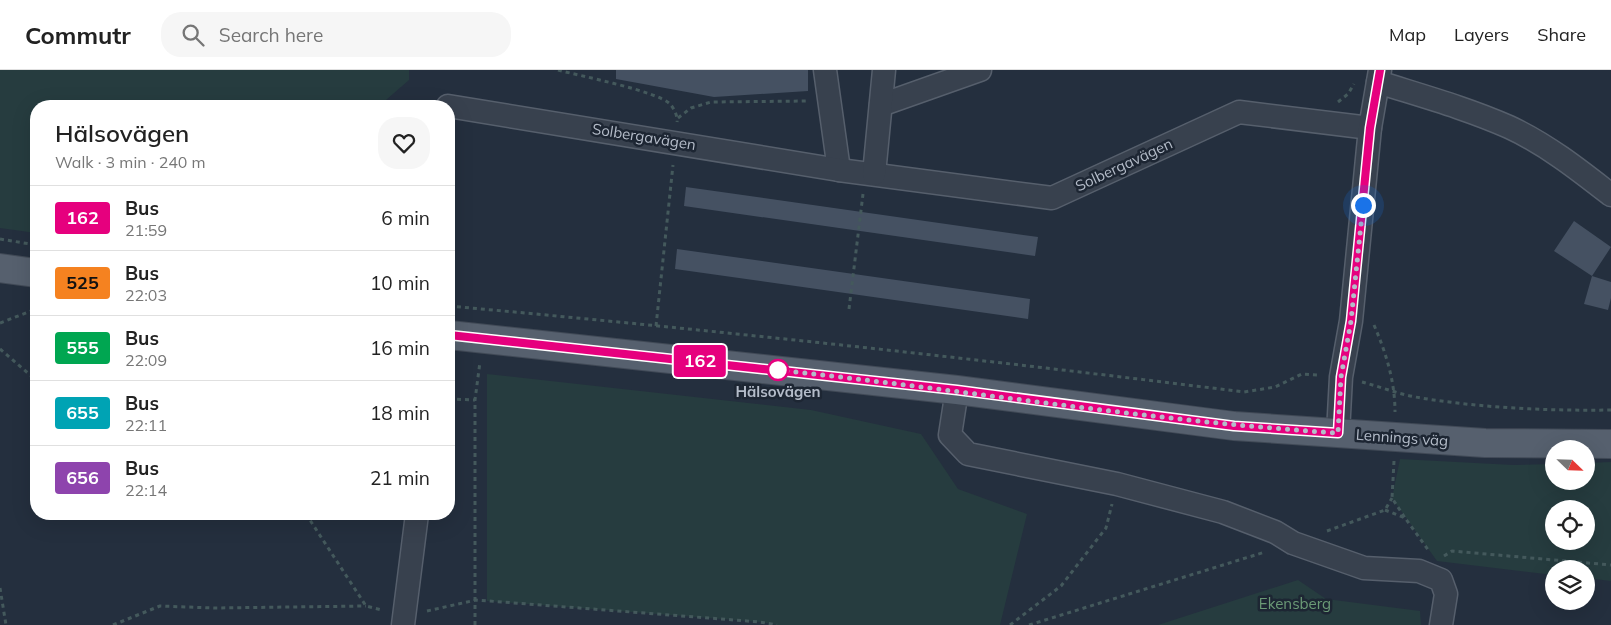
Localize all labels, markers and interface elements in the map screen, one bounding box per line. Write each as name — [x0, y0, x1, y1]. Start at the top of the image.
search box — [161, 12, 511, 57]
text: Commutr — [25, 20, 131, 50]
icon: search — [179, 21, 207, 49]
text: Search here — [219, 23, 323, 47]
text: Map — [1389, 23, 1426, 46]
text: Layers — [1454, 23, 1509, 46]
text: Share — [1537, 23, 1586, 46]
button: heart — [378, 117, 430, 169]
text: Hälsovägen — [55, 118, 189, 148]
street label: Solbergavägen — [591, 119, 697, 154]
street label: Solbergavägen — [1072, 134, 1175, 195]
text: Walk · 3 min · 240 m — [55, 152, 206, 172]
your location — [1351, 193, 1376, 218]
text: Bus — [125, 196, 159, 220]
text: 162 — [66, 206, 99, 229]
text: 6 min — [381, 206, 430, 230]
text: 21:59 — [125, 220, 167, 240]
text: Bus — [125, 261, 159, 285]
text: 525 — [66, 271, 99, 294]
text: 10 min — [370, 271, 430, 295]
text: 22:03 — [125, 285, 167, 305]
text: Bus — [125, 326, 159, 350]
text: 555 — [66, 336, 99, 359]
text: 16 min — [370, 336, 430, 360]
line badge: 162 — [671, 345, 729, 377]
text: 162 — [684, 349, 716, 372]
text: 22:09 — [125, 350, 167, 370]
marker: Hälsovägen — [767, 359, 789, 381]
place label: Hälsovägen — [735, 382, 821, 401]
text: Bus — [125, 391, 159, 415]
text: 655 — [66, 401, 99, 424]
text: 18 min — [370, 401, 430, 425]
text: 22:11 — [125, 415, 167, 435]
street label: Lennings väg — [1355, 425, 1449, 450]
north arrow — [1545, 440, 1595, 490]
map controls — [1545, 440, 1595, 610]
text: Bus — [125, 456, 159, 480]
text: 656 — [66, 466, 99, 489]
text: 21 min — [370, 466, 430, 490]
text: 22:14 — [125, 480, 167, 500]
button: locate — [1545, 500, 1595, 550]
button: layers — [1545, 560, 1595, 610]
park label: Ekensberg — [1259, 594, 1331, 613]

